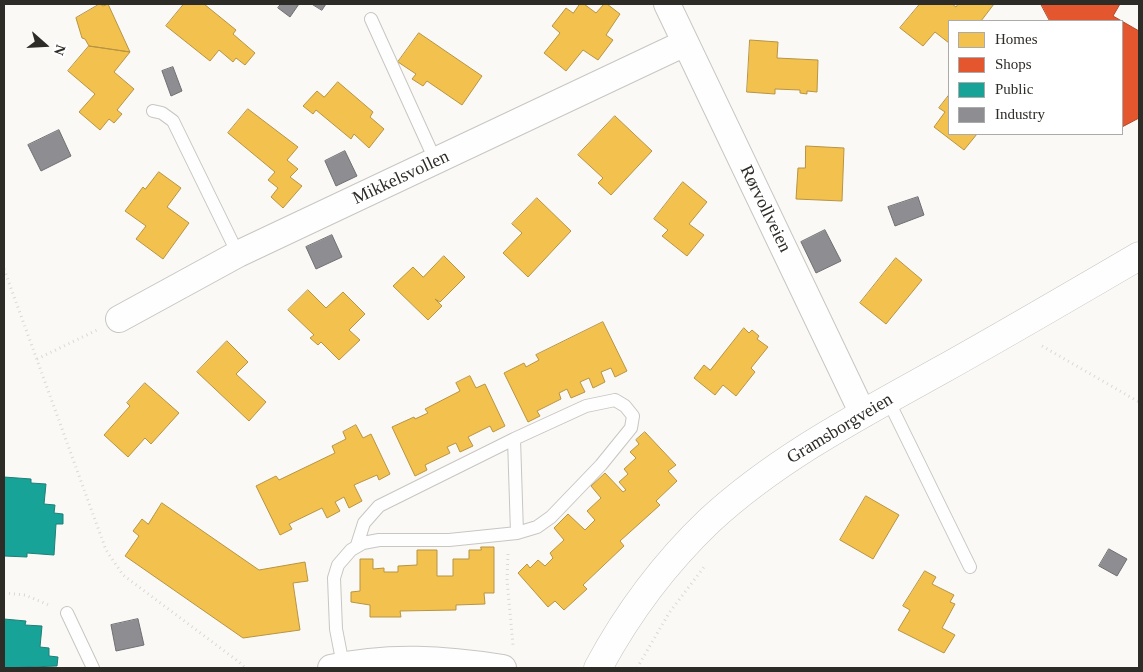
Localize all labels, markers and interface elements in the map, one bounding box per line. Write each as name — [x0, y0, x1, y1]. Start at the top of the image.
north arrow — [20, 20, 70, 70]
legend — [948, 20, 1123, 135]
text: Homes — [995, 31, 1038, 47]
text: N — [51, 43, 68, 57]
text: Shops — [995, 56, 1032, 72]
text: Public — [995, 81, 1033, 97]
text: Industry — [995, 106, 1045, 122]
street label: Mikkelsvollen — [349, 146, 453, 210]
street label: Rørvollveien — [735, 162, 795, 256]
street label: Gramsborgveien — [783, 389, 897, 469]

